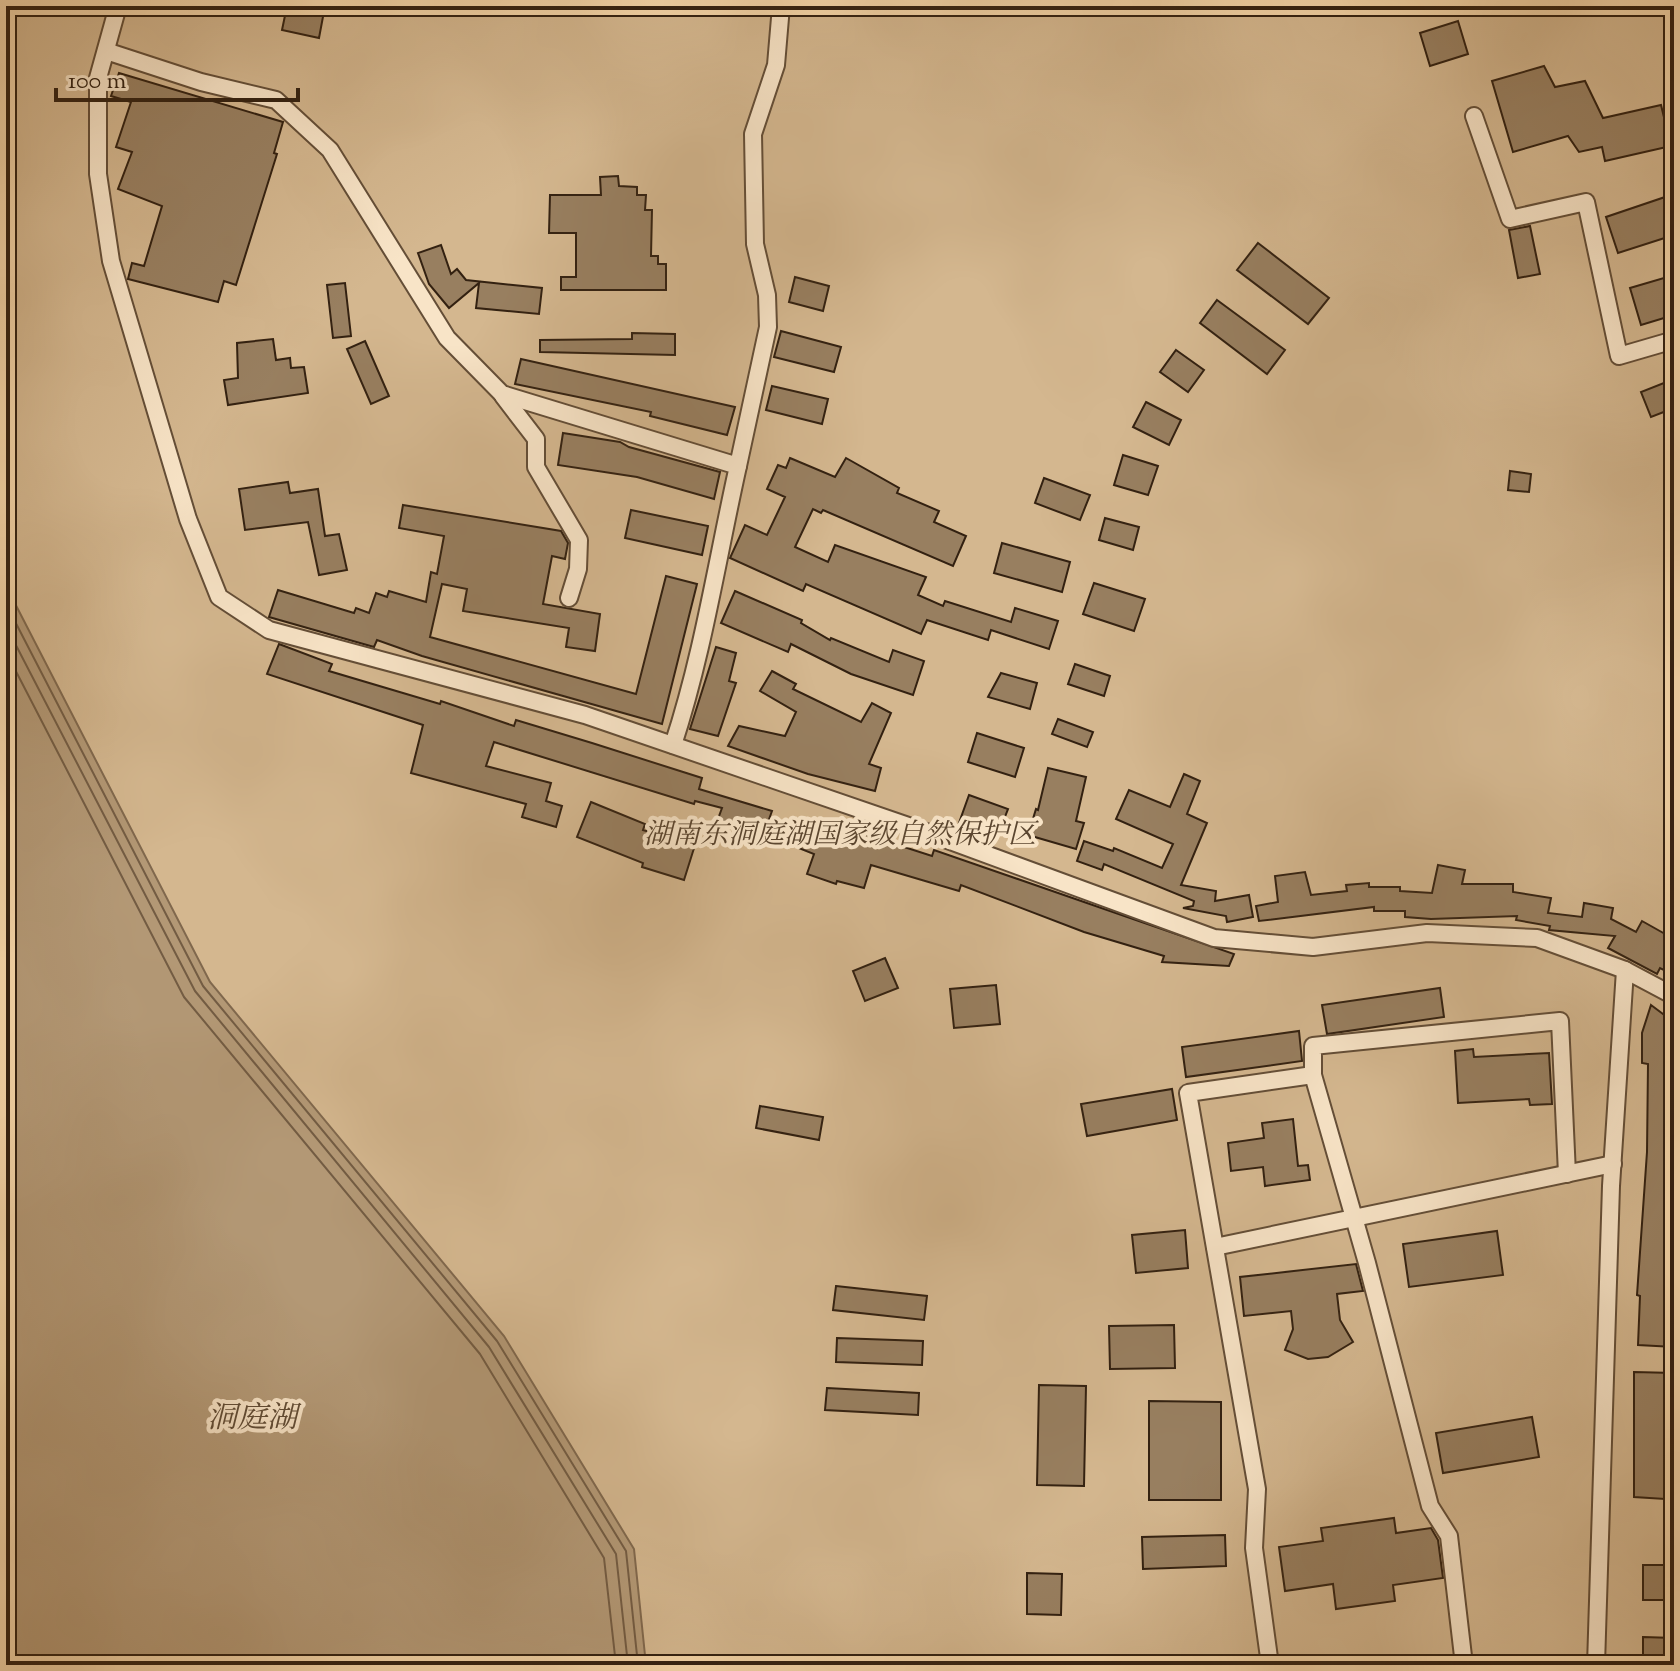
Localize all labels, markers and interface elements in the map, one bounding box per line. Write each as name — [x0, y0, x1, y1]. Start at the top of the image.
scale bar — [56, 52, 298, 102]
text: 100 m — [68, 65, 126, 99]
park label: 湖南东洞庭湖国家级自然保护区 — [644, 816, 1039, 856]
water label: 洞庭湖 — [207, 1398, 302, 1441]

